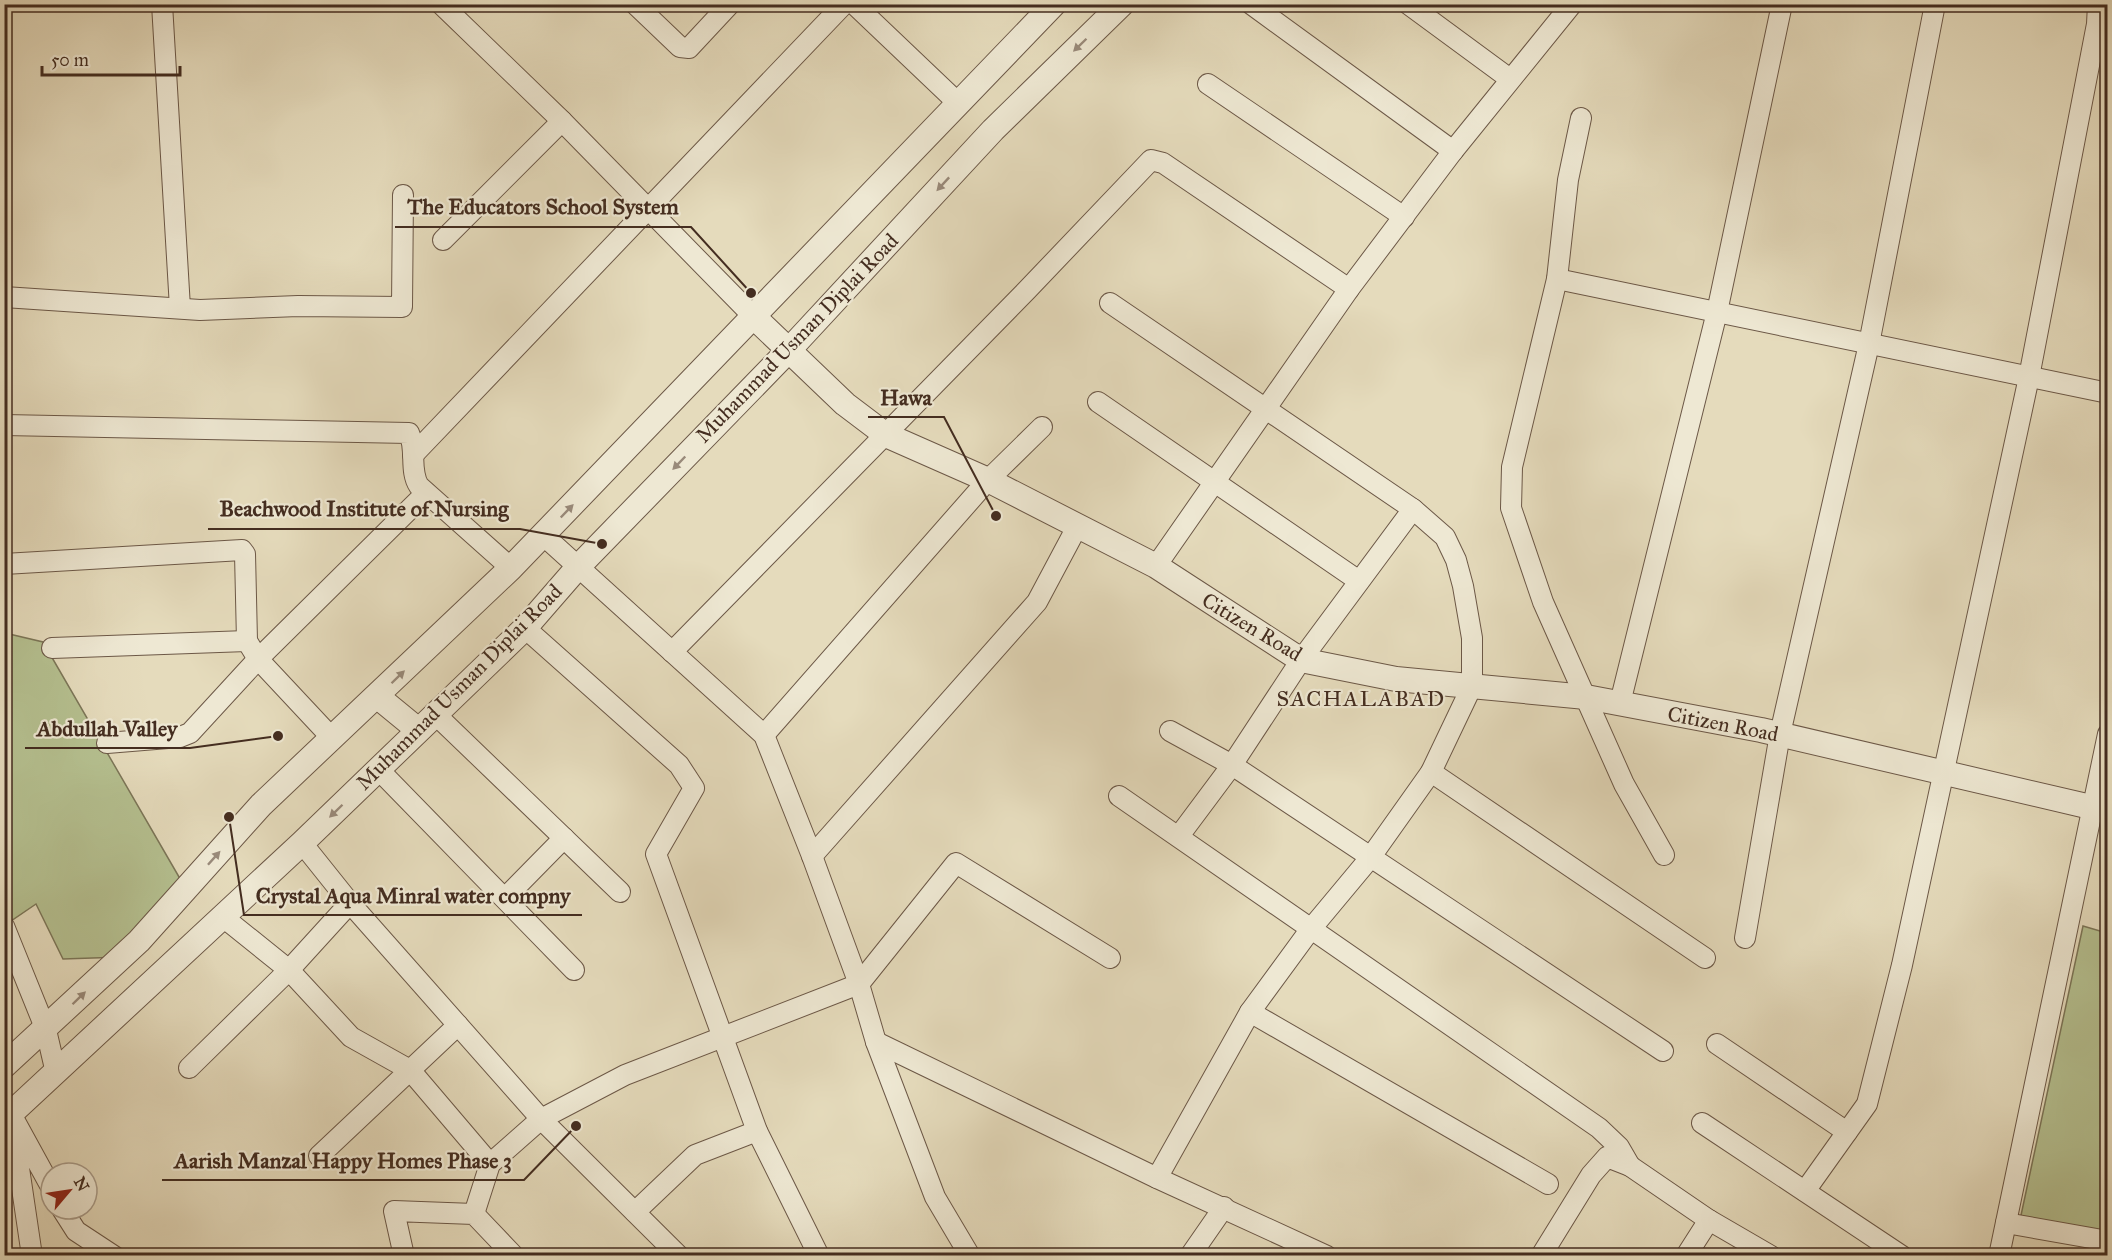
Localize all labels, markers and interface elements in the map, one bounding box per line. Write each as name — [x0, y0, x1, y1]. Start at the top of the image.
one-way arrow — [1074, 38, 1088, 52]
scale bar — [42, 39, 180, 77]
text: 50 m — [51, 49, 89, 71]
one-way arrow — [937, 176, 950, 191]
callout: The Educators School System — [395, 187, 691, 227]
text: The Educators School System — [406, 193, 679, 220]
street label: Muhammad Usman Diplai Road — [690, 228, 904, 448]
callout: Hawa — [868, 377, 944, 417]
text: Hawa — [880, 384, 933, 411]
one-way arrow — [672, 455, 686, 470]
callout: Beachwood Institute of Nursing — [208, 489, 520, 529]
text: Beachwood Institute of Nursing — [220, 495, 509, 522]
one-way arrow — [559, 504, 573, 518]
street label: Muhammad Usman Diplai Road — [351, 578, 568, 795]
street label: Citizen Road — [1197, 587, 1307, 667]
one-way arrow — [390, 670, 405, 684]
district label: SACHALABAD — [1276, 685, 1446, 712]
street label: Citizen Road — [1665, 701, 1781, 748]
callout: Abdullah Valley — [25, 708, 190, 748]
text: Abdullah Valley — [35, 715, 179, 742]
one-way arrow — [329, 803, 343, 817]
one-way arrow — [207, 851, 220, 866]
callout: Crystal Aqua Minral water compny — [244, 875, 582, 915]
text: Crystal Aqua Minral water compny — [256, 882, 572, 909]
one-way arrow — [72, 992, 86, 1006]
callout: Aarish Manzal Happy Homes Phase 3 — [162, 1140, 524, 1180]
text: Aarish Manzal Happy Homes Phase 3 — [172, 1147, 512, 1174]
north arrow — [39, 1161, 99, 1221]
text: N — [70, 1173, 93, 1195]

